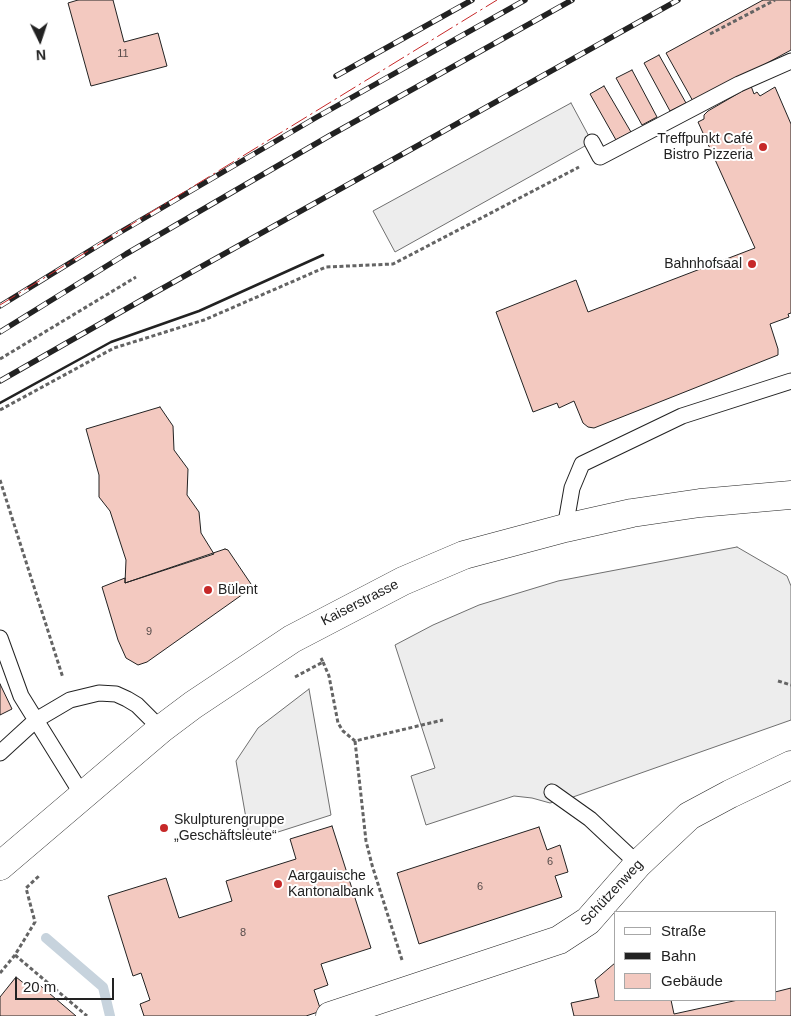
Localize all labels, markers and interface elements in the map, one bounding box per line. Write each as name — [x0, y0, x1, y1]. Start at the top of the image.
north arrow — [15, 15, 65, 65]
text: N — [35, 47, 47, 63]
house number: 11 — [117, 47, 129, 61]
place label: Treffpunkt Café Bistro Pizzeria — [657, 131, 753, 164]
marker: Treffpunkt Café Bistro Pizzeria — [757, 141, 769, 153]
place label: Bahnhofsaal — [664, 256, 742, 272]
marker: Bahnhofsaal — [746, 258, 758, 270]
street label: Kaiserstrasse — [318, 576, 402, 630]
place label: Bülent — [218, 582, 258, 598]
marker: Bülent — [202, 584, 214, 596]
house number: 9 — [146, 625, 152, 639]
place label: Skulpturengruppe „Geschäftsleute“ — [174, 812, 285, 844]
marker: Skulpturengruppe „Geschäftsleute“ — [158, 822, 170, 834]
house number: 6 — [547, 855, 553, 869]
street label: Schützenweg — [577, 857, 647, 929]
place label: Aargauische Kantonalbank — [288, 868, 374, 900]
marker: Aargauische Kantonalbank — [272, 878, 284, 890]
house number: 6 — [477, 880, 483, 894]
legend — [614, 911, 776, 1001]
text: Straße — [661, 922, 706, 939]
house number: 8 — [240, 926, 246, 940]
text: Bahn — [661, 947, 696, 964]
scale bar — [18, 968, 116, 1000]
text: Gebäude — [661, 972, 723, 989]
text: 20 m — [23, 978, 56, 995]

